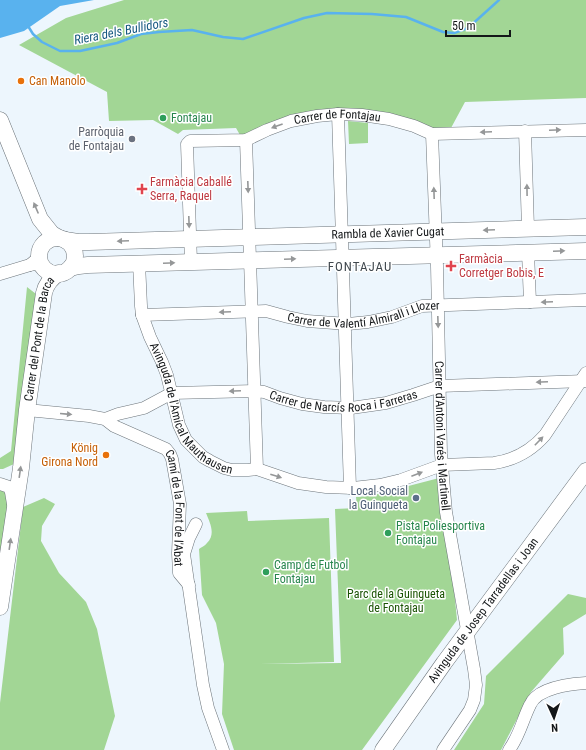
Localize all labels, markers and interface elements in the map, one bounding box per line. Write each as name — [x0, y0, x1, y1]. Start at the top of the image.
scale bar — [446, 12, 510, 38]
water label: Riera dels Bullidors — [73, 14, 170, 47]
text: 50 m — [452, 19, 476, 33]
place label: Can Manolo — [29, 74, 86, 88]
marker: Can Manolo — [16, 76, 26, 86]
street label: Carrer de Fontajau — [293, 107, 382, 127]
place label: Fontajau — [171, 111, 212, 125]
marker: Fontajau — [158, 113, 168, 123]
one-way arrow — [270, 124, 282, 130]
place label: Parròquia de Fontajau — [69, 125, 124, 153]
one-way arrow — [549, 127, 561, 134]
one-way arrow — [480, 129, 492, 136]
marker: Parròquia de Fontajau — [127, 134, 137, 144]
place label: Farmàcia Caballé Serra, Raquel — [150, 175, 232, 203]
one-way arrow — [245, 181, 251, 194]
one-way arrow — [524, 183, 530, 196]
marker: Farmàcia Caballé Serra, Raquel — [137, 184, 147, 194]
one-way arrow — [431, 186, 437, 199]
one-way arrow — [33, 202, 39, 214]
one-way arrow — [186, 216, 193, 228]
street label: Rambla de Xavier Cugat — [331, 224, 445, 242]
one-way arrow — [483, 227, 495, 234]
one-way arrow — [117, 238, 129, 245]
one-way arrow — [553, 248, 565, 255]
place label: Farmàcia Corretger Bobis, E — [459, 252, 544, 280]
one-way arrow — [284, 256, 297, 262]
one-way arrow — [163, 259, 175, 266]
district label: FONTAJAU — [328, 259, 392, 274]
marker: Farmàcia Corretger Bobis, E — [446, 261, 456, 271]
street label: Carrer del Pont de la Barca — [21, 273, 58, 402]
street label: Carrer de Valentí Almirall i Llozer — [286, 298, 440, 331]
one-way arrow — [541, 298, 553, 305]
one-way arrow — [219, 309, 231, 316]
one-way arrow — [435, 316, 441, 329]
street label: Avinguda de l'Amical Mauthausen — [147, 340, 234, 477]
street label: Carrer d'Antoni Varés i Martinell — [432, 361, 453, 511]
one-way arrow — [536, 379, 548, 386]
street label: Carrer de Narcís Roca i Farreras — [268, 385, 418, 399]
text: Carrer de Narcís Roca i Farreras — [268, 387, 419, 415]
one-way arrow — [228, 388, 241, 394]
one-way arrow — [60, 410, 72, 417]
one-way arrow — [534, 436, 544, 446]
place label: König Girona Nord — [41, 441, 98, 469]
street label: Camí de la Font de l'Abat — [162, 447, 187, 567]
marker: König Girona Nord — [101, 450, 111, 460]
one-way arrow — [17, 466, 23, 479]
one-way arrow — [412, 471, 424, 477]
one-way arrow — [271, 473, 283, 479]
place label: Local Social la Guingueta — [349, 484, 408, 512]
marker: Local Social la Guingueta — [411, 493, 421, 503]
place label: Pista Poliesportiva Fontajau — [396, 519, 485, 547]
marker: Pista Poliesportiva Fontajau — [383, 528, 393, 538]
street label: Avinguda de Josep Tarradellas i Joan — [425, 535, 541, 685]
one-way arrow — [7, 538, 13, 550]
place label: Camp de Futbol Fontajau — [274, 558, 348, 586]
marker: Camp de Futbol Fontajau — [261, 567, 271, 577]
park label: Parc de la Guingueta de Fontajau — [347, 587, 445, 615]
north arrow — [534, 698, 574, 738]
text: N — [551, 721, 558, 734]

